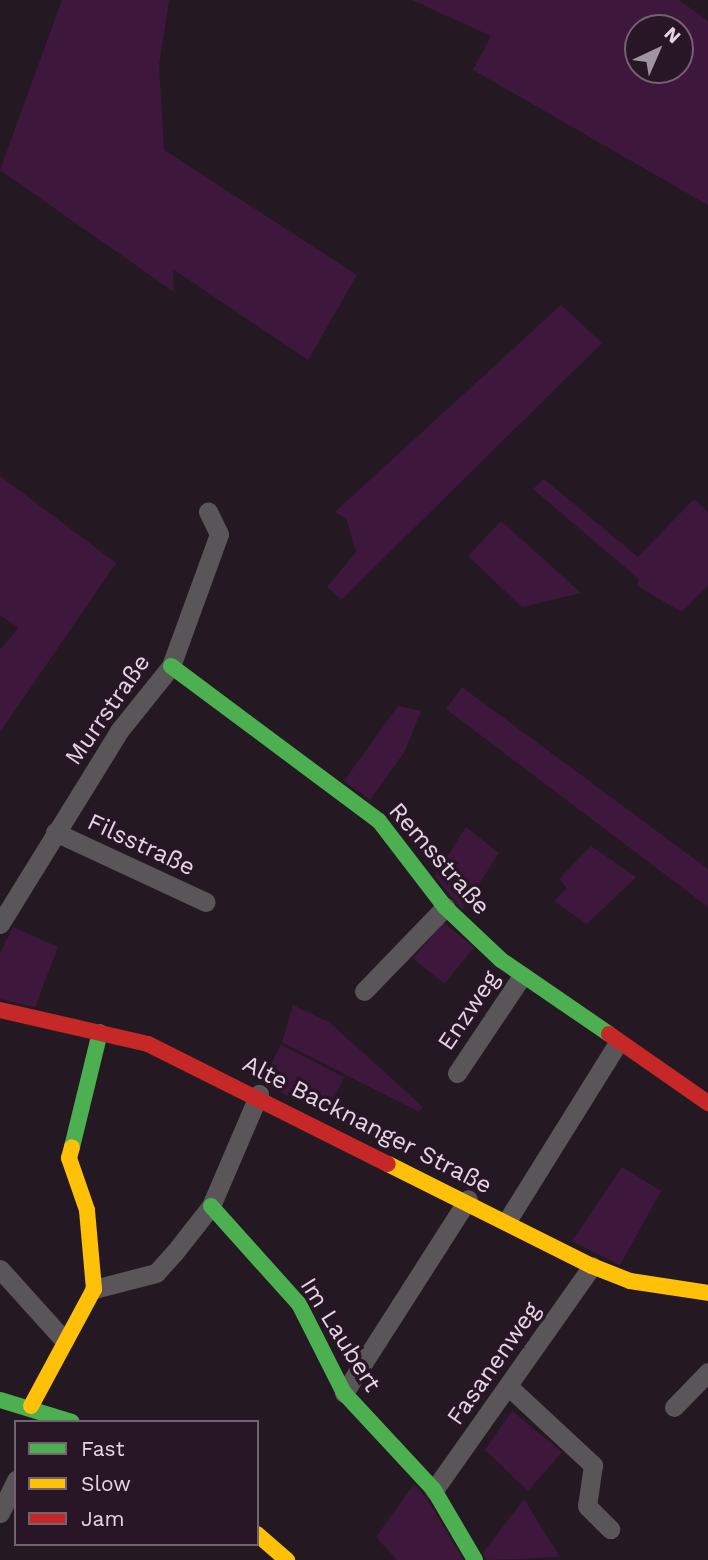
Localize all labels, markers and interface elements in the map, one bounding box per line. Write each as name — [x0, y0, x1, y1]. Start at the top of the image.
north arrow — [624, 14, 694, 84]
text: N — [659, 22, 686, 48]
street label: Murrstraße — [59, 649, 157, 771]
street label: Remsstraße — [382, 797, 496, 921]
street label: Filsstraße — [83, 808, 199, 882]
street label: Enzweg — [432, 966, 506, 1056]
street label: Alte Backnanger Straße — [237, 1049, 497, 1201]
street label: Im Laubert — [294, 1273, 386, 1397]
street label: Fasanenweg — [441, 1297, 547, 1431]
legend — [14, 1420, 259, 1546]
text: Fast — [81, 1436, 125, 1461]
text: Slow — [81, 1471, 131, 1496]
text: Jam — [81, 1506, 124, 1531]

